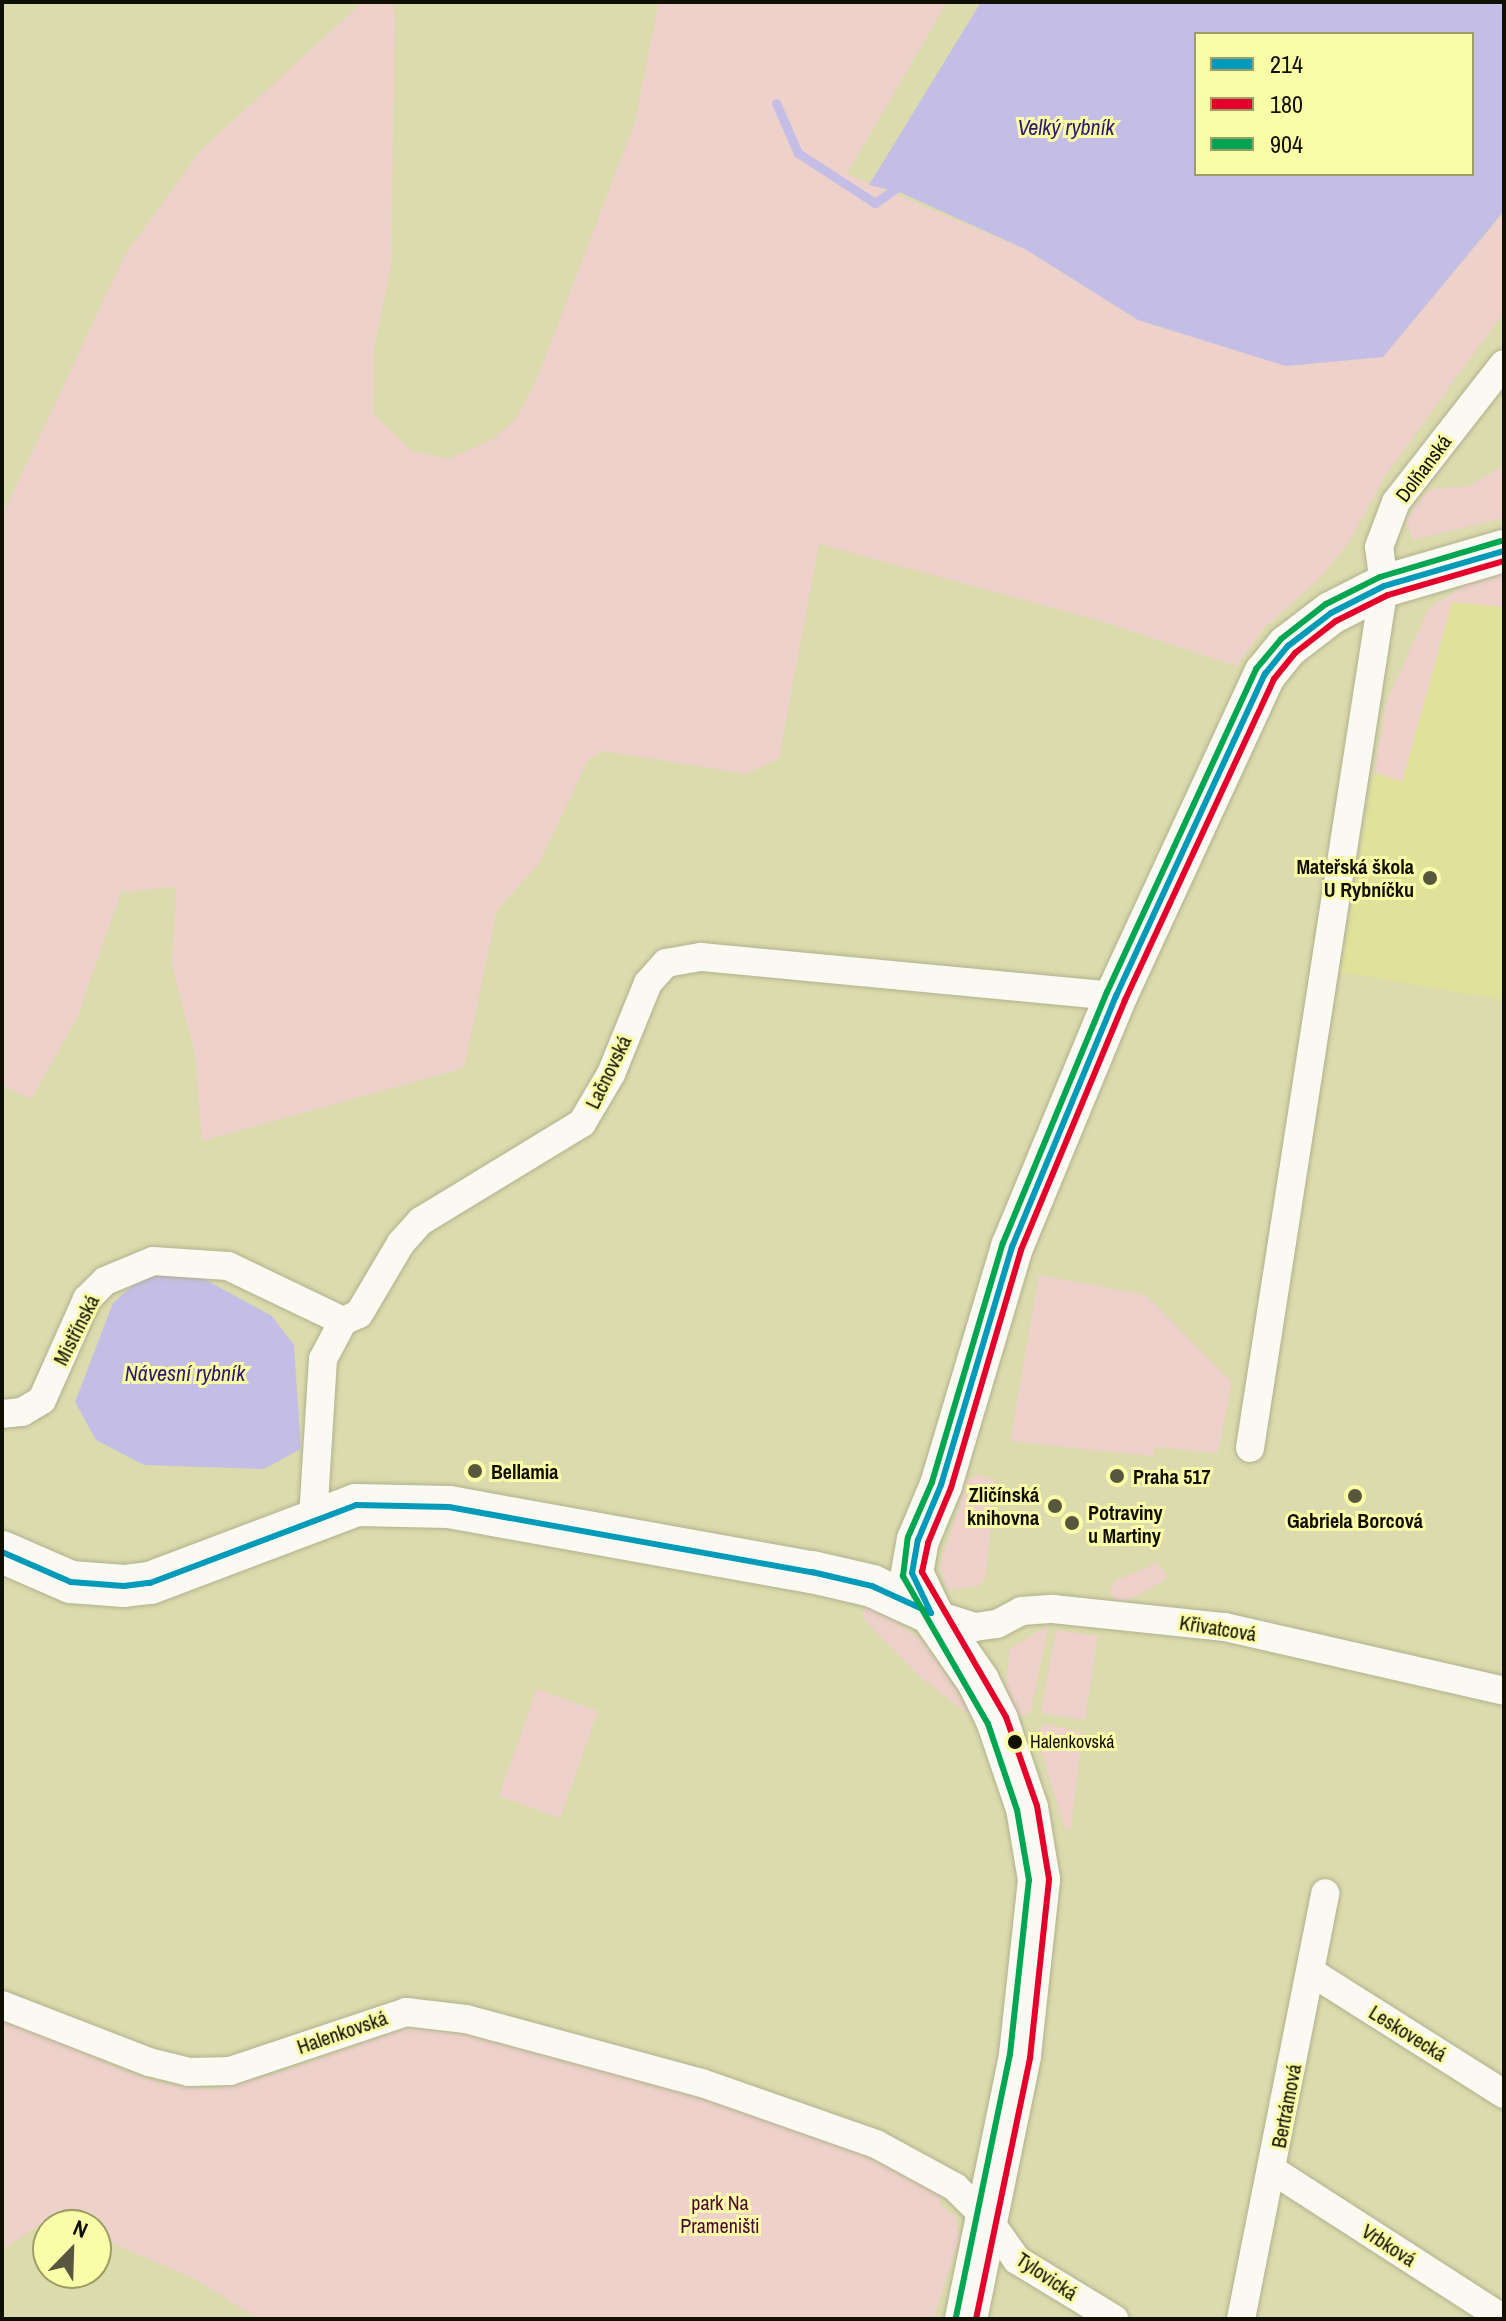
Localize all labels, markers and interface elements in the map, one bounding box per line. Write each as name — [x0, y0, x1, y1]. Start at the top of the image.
legend — [1194, 32, 1474, 176]
text: 214 — [1270, 48, 1303, 80]
text: 180 — [1270, 88, 1303, 120]
water label: Velký rybník — [1017, 115, 1115, 141]
text: 904 — [1270, 128, 1303, 160]
street label: Dolňanská — [1390, 430, 1456, 506]
place label: Mateřská škola U Rybníčku — [1296, 854, 1414, 901]
marker: Mateřská škola U Rybníčku — [1421, 869, 1439, 887]
street label: Lačnovská — [580, 1032, 636, 1112]
street label: Mistřínská — [48, 1291, 104, 1369]
water label: Návesní rybník — [125, 1361, 245, 1387]
place label: Bellamia — [491, 1459, 558, 1483]
marker: Bellamia — [466, 1462, 484, 1480]
place label: Praha 517 — [1133, 1464, 1210, 1488]
marker: Praha 517 — [1108, 1467, 1126, 1485]
place label: Zličínská knihovna — [967, 1482, 1039, 1529]
marker: Gabriela Borcová — [1346, 1487, 1364, 1505]
marker: Zličínská knihovna — [1046, 1497, 1064, 1515]
place label: Potraviny u Martiny — [1088, 1500, 1163, 1547]
place label: Gabriela Borcová — [1287, 1508, 1423, 1532]
marker: Potraviny u Martiny — [1063, 1514, 1081, 1532]
street label: Křivatcová — [1178, 1610, 1258, 1646]
place label: Halenkovská — [1030, 1731, 1114, 1753]
marker: Halenkovská — [1007, 1734, 1023, 1750]
street label: Leskovecká — [1365, 2000, 1451, 2066]
street label: Halenkovská — [294, 2005, 390, 2059]
street label: Bertrámová — [1266, 2062, 1306, 2150]
park label: park Na Prameništi — [680, 2190, 760, 2237]
north arrow — [32, 2209, 112, 2289]
text: N — [69, 2212, 92, 2245]
street label: Vrbková — [1357, 2219, 1421, 2271]
street label: Tylovická — [1012, 2247, 1082, 2305]

